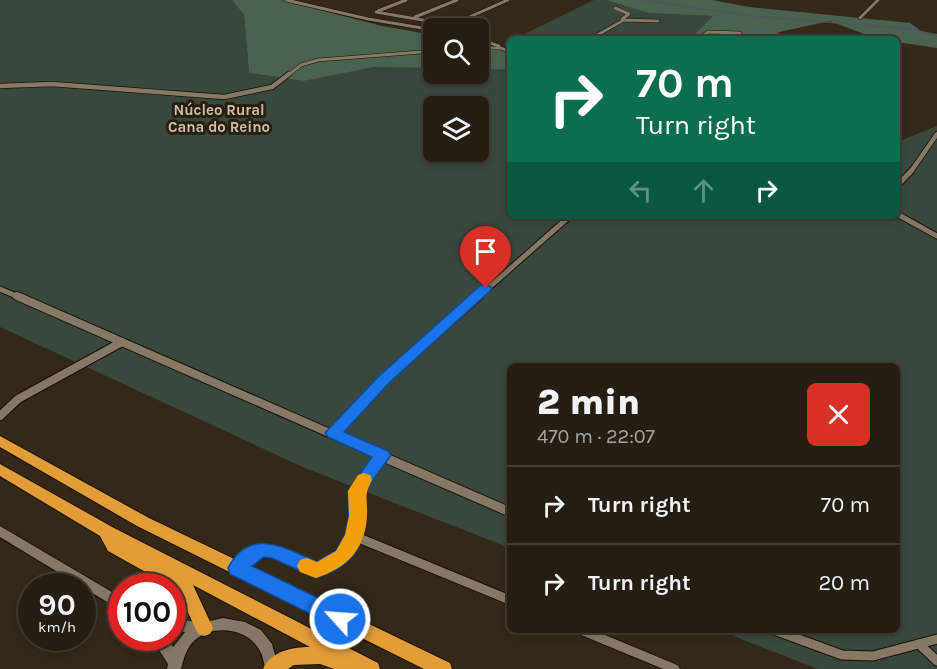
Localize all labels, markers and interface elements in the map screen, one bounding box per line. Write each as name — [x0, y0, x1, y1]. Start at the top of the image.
map controls — [423, 18, 489, 162]
button: search — [423, 18, 489, 84]
text: 70 m — [636, 58, 734, 108]
icon: right — [537, 60, 615, 138]
button: layers — [423, 96, 489, 162]
district label: Núcleo Rural Cana do Reino — [168, 101, 270, 136]
text: Turn right — [636, 109, 756, 141]
icon: left — [624, 174, 657, 207]
icon: ahead — [687, 174, 720, 207]
icon: right — [750, 174, 783, 207]
pin — [460, 226, 511, 288]
icon: arrive — [469, 235, 502, 268]
text: 2 min — [537, 381, 640, 423]
button: close — [807, 383, 870, 446]
text: 470 m · 22:07 — [537, 425, 655, 448]
icon: right — [537, 489, 570, 522]
text: Turn right — [588, 492, 691, 518]
text: 70 m — [821, 492, 870, 518]
icon: right — [537, 567, 570, 600]
text: Turn right — [588, 570, 691, 596]
text: 20 m — [818, 570, 870, 596]
speed limit sign: 100 — [108, 573, 186, 651]
text: 90 — [38, 587, 76, 623]
position arrow — [308, 587, 372, 651]
text: km/h — [38, 618, 76, 636]

